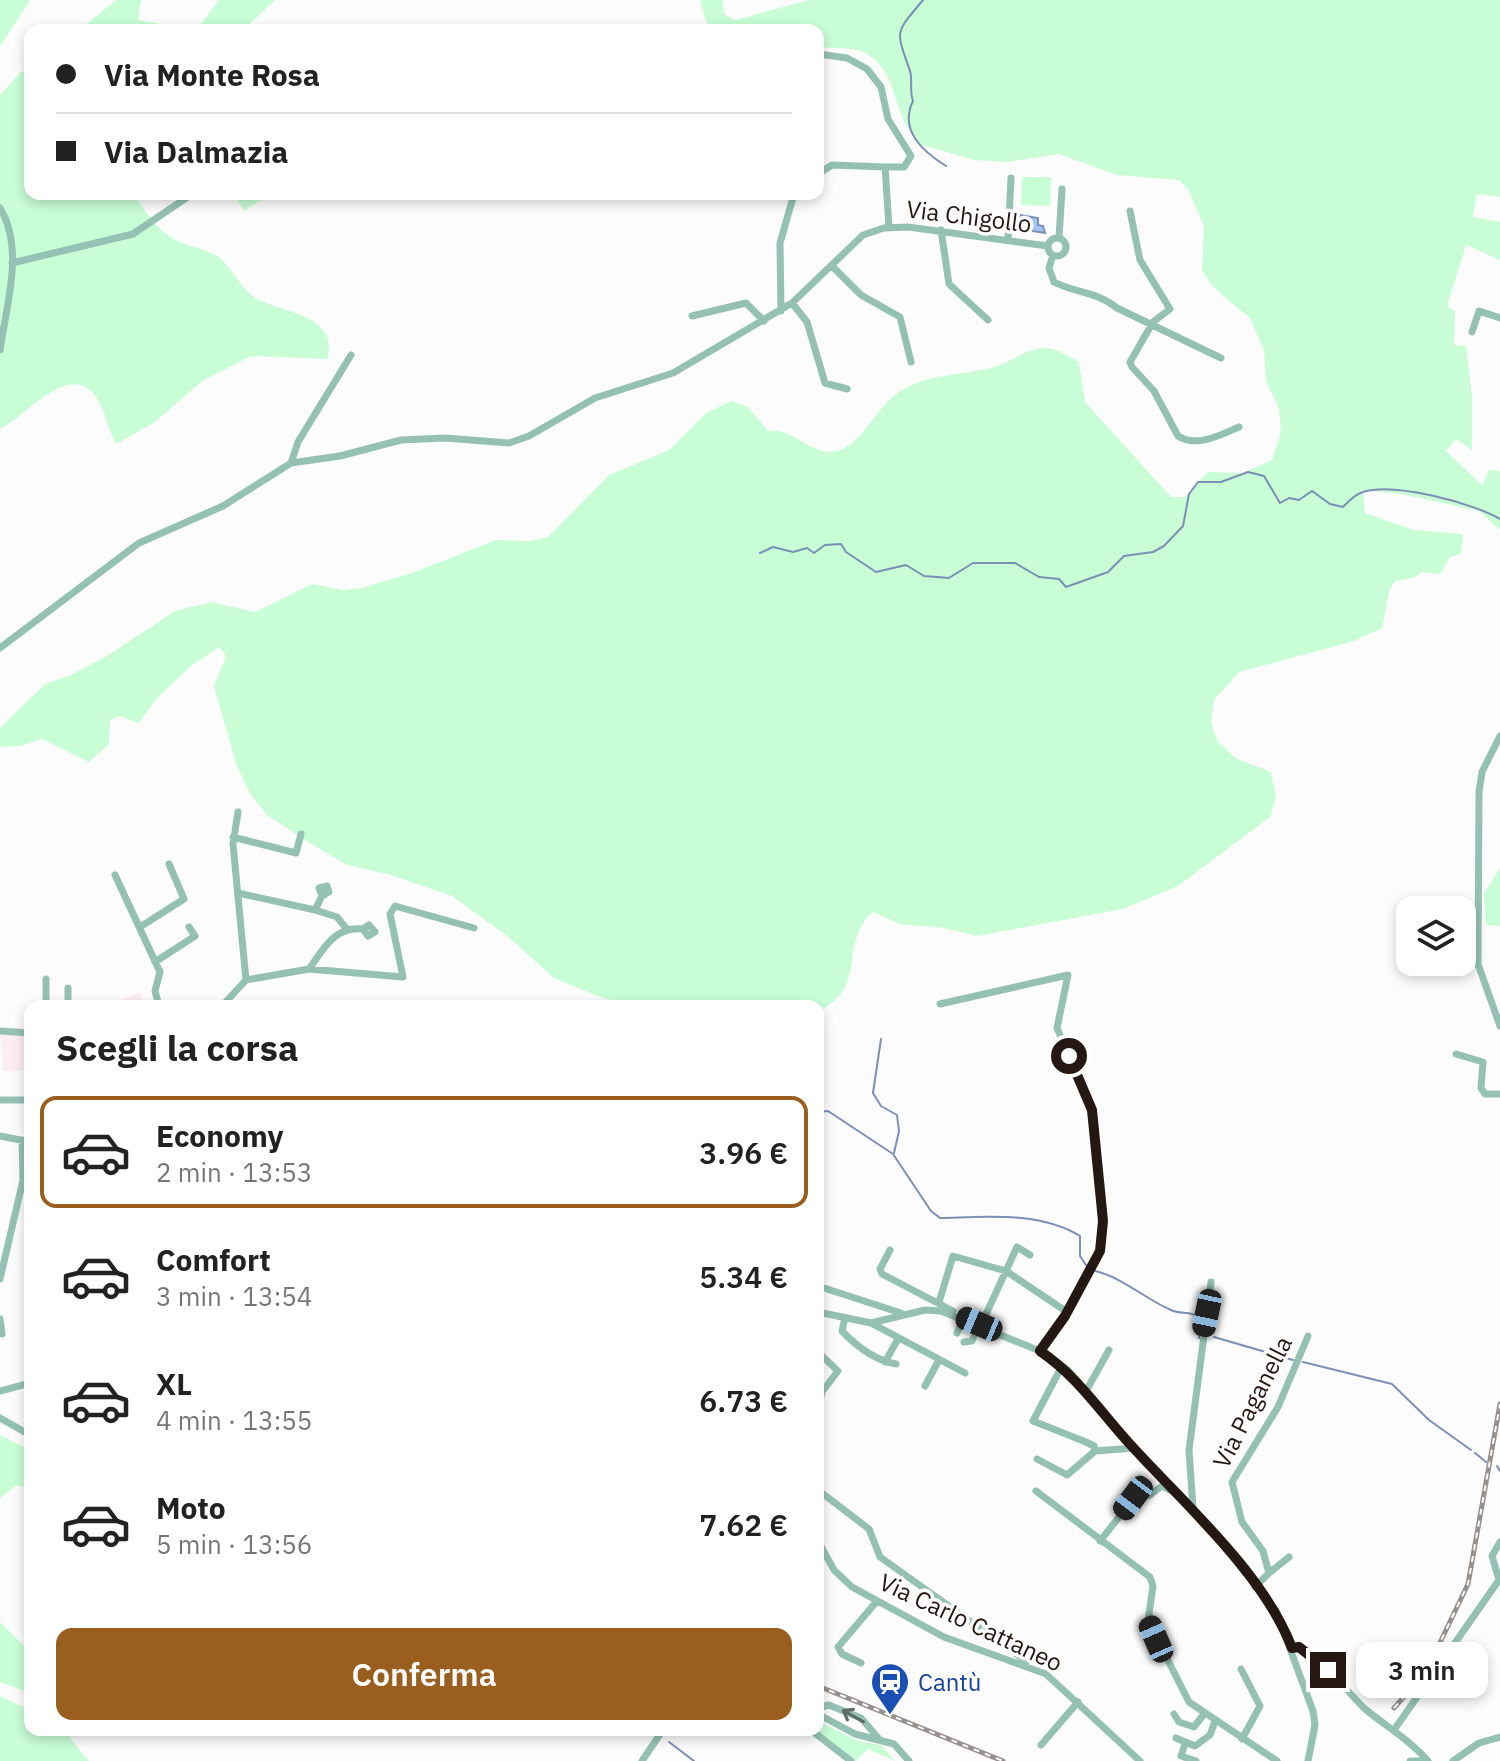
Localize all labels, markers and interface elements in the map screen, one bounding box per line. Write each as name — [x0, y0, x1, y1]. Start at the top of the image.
text: Via Monte Rosa — [104, 55, 320, 94]
text: Via Dalmazia — [104, 132, 288, 171]
street label: Via Chigollo — [905, 192, 1033, 240]
map controls — [1396, 896, 1476, 976]
button: layers — [1396, 896, 1476, 976]
text: Scegli la corsa — [56, 1024, 299, 1071]
route start — [1051, 1038, 1087, 1074]
icon: car — [60, 1116, 132, 1188]
text: Economy — [156, 1116, 284, 1155]
text: 3.96 € — [699, 1133, 788, 1172]
text: 2 min · 13:53 — [156, 1155, 312, 1189]
icon: car — [60, 1240, 132, 1312]
text: Comfort — [156, 1240, 271, 1279]
text: 5.34 € — [699, 1257, 788, 1296]
text: 3 min · 13:54 — [156, 1279, 312, 1313]
car — [1190, 1287, 1224, 1339]
car — [952, 1304, 1006, 1344]
street label: Via Paganella — [1205, 1330, 1299, 1474]
icon: car — [60, 1364, 132, 1436]
text: XL — [156, 1364, 192, 1403]
text: 6.73 € — [699, 1381, 788, 1420]
text: 4 min · 13:55 — [156, 1403, 312, 1437]
car — [1109, 1472, 1157, 1524]
icon: car — [60, 1488, 132, 1560]
text: Moto — [156, 1488, 226, 1527]
text: 7.62 € — [699, 1505, 788, 1544]
text: 5 min · 13:56 — [156, 1527, 312, 1561]
street label: Via Carlo Cattaneo — [874, 1566, 1068, 1678]
car — [1135, 1612, 1177, 1666]
button: Conferma — [56, 1628, 792, 1720]
callout: 3 min — [1356, 1642, 1488, 1698]
route end — [1310, 1652, 1346, 1688]
text: 3 min — [1388, 1653, 1456, 1687]
station icon: Cantù — [869, 1661, 911, 1716]
place label: Cantù — [918, 1666, 981, 1698]
one-way arrow — [842, 1708, 865, 1724]

